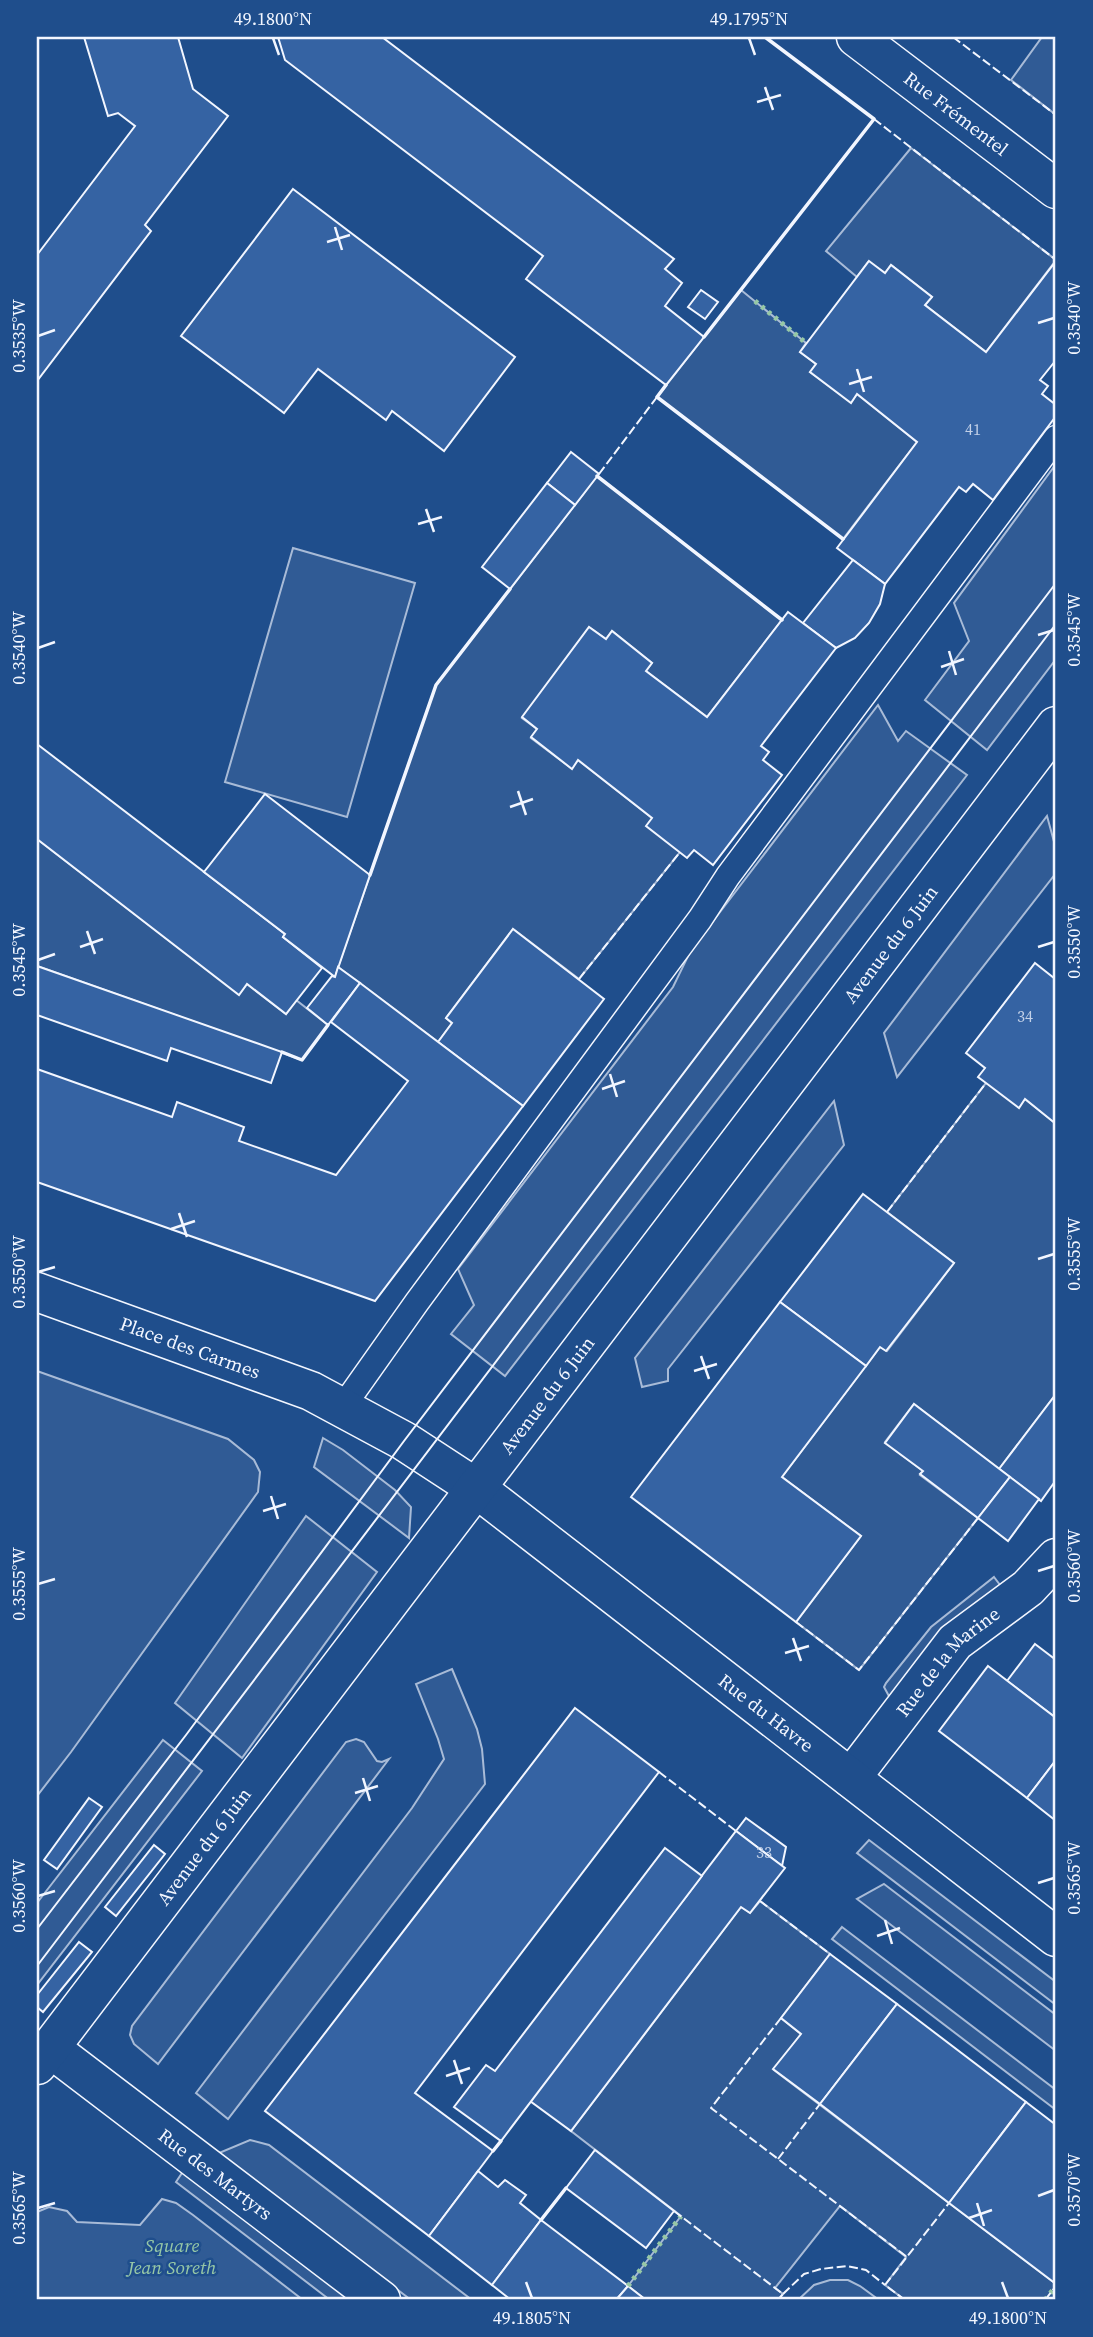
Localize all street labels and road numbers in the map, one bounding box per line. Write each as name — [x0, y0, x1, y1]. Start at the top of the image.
street label: Rue Frémentel — [899, 65, 1014, 162]
street label: Avenue du 6 Juin — [837, 879, 944, 1008]
street label: Place des Carmes — [116, 1310, 264, 1385]
street label: Avenue du 6 Juin — [494, 1331, 600, 1459]
street label: Rue de la Marine — [890, 1600, 1005, 1722]
street label: Rue du Havre — [713, 1667, 819, 1758]
street label: Avenue du 6 Juin — [150, 1782, 257, 1910]
street label: Rue des Martyrs — [153, 2122, 278, 2226]

